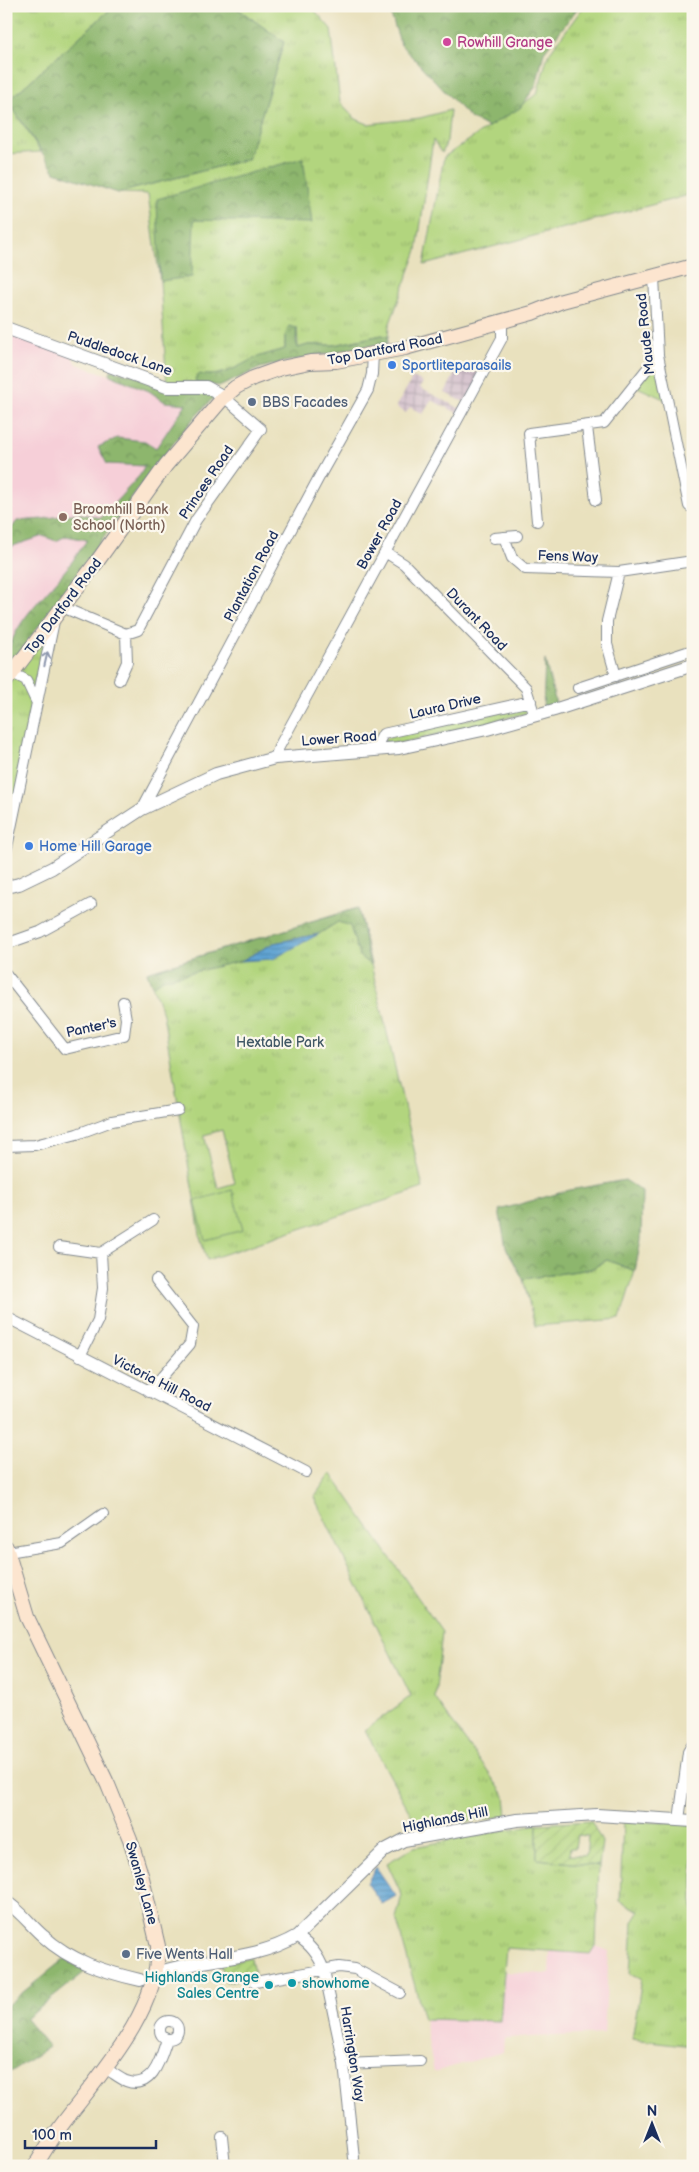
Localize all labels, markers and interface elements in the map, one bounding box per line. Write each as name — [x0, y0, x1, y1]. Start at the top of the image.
place label: Rowhill Grange — [457, 34, 553, 51]
marker: Rowhill Grange — [441, 36, 453, 48]
street label: Maude Road — [633, 292, 658, 375]
street label: Puddledock Lane — [65, 328, 175, 379]
street label: Top Dartford Road — [326, 330, 444, 369]
place label: Sportliteparasails — [402, 357, 512, 374]
marker: Sportliteparasails — [386, 359, 398, 371]
place label: BBS Facades — [262, 394, 348, 411]
marker: BBS Facades — [246, 396, 258, 408]
street label: Princes Road — [176, 442, 237, 522]
street label: Bower Road — [353, 496, 406, 572]
place label: Broomhill Bank School (North) — [73, 501, 168, 534]
marker: Broomhill Bank School (North) — [57, 511, 69, 523]
street label: Plantation Road — [220, 528, 283, 625]
street label: Fens Way — [537, 547, 599, 566]
street label: Top Dartford Road — [22, 555, 105, 658]
street label: Durant Road — [443, 584, 511, 654]
one-way arrow — [42, 651, 51, 667]
street label: Laura Drive — [408, 690, 482, 723]
street label: Lower Road — [301, 727, 377, 750]
place label: Home Hill Garage — [39, 838, 152, 855]
marker: Home Hill Garage — [23, 840, 35, 852]
street label: Panter's — [64, 1014, 118, 1041]
park label: Hextable Park — [236, 1034, 324, 1051]
street label: Victoria Hill Road — [110, 1351, 214, 1416]
street label: Highlands Hill — [401, 1803, 489, 1836]
street label: Swanley Lane — [122, 1840, 162, 1927]
place label: Five Wents Hall — [136, 1946, 233, 1963]
marker: Five Wents Hall — [120, 1948, 132, 1960]
place label: Highlands Grange Sales Centre — [145, 1969, 259, 2002]
place label: showhome — [302, 1975, 370, 1992]
marker: showhome — [286, 1977, 298, 1989]
marker: Highlands Grange Sales Centre — [263, 1979, 275, 1991]
street label: Harrington Way — [337, 2005, 369, 2104]
north arrow — [626, 2100, 676, 2150]
text: N — [647, 2103, 657, 2120]
scale bar — [25, 2117, 156, 2149]
text: 100 m — [32, 2126, 72, 2145]

